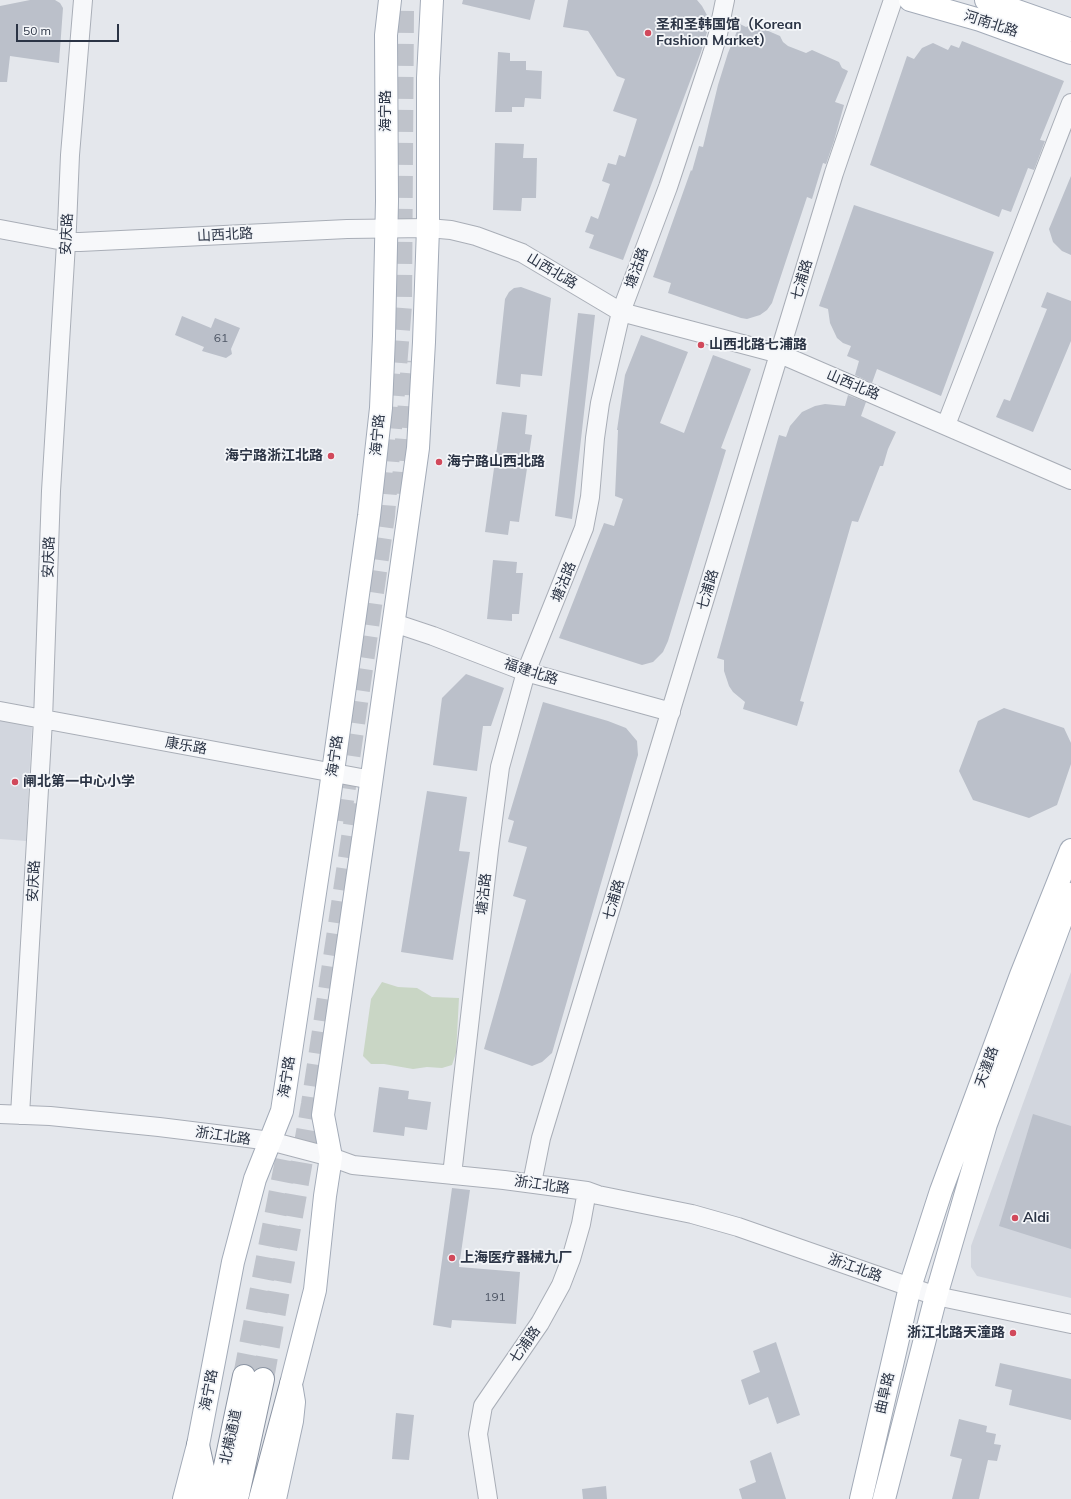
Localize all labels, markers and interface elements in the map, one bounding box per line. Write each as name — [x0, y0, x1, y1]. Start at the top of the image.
street label: 河南北路 — [962, 7, 1020, 41]
scale bar — [18, 16, 121, 42]
place label: 圣和圣韩国馆（Korean Fashion Market） — [656, 17, 802, 50]
text: 50 m — [23, 23, 51, 38]
marker: 圣和圣韩国馆（Korean Fashion Market） — [643, 28, 653, 38]
street label: 海宁路 — [378, 90, 394, 132]
street label: 安庆路 — [58, 213, 76, 255]
street label: 山西北路 — [197, 225, 253, 245]
street label: 塘沽路 — [622, 245, 652, 291]
street label: 山西北路 — [524, 249, 580, 293]
street label: 七浦路 — [788, 257, 816, 303]
house number: 61 — [214, 331, 228, 345]
place label: 山西北路七浦路 — [709, 337, 807, 353]
marker: 山西北路七浦路 — [696, 340, 706, 350]
street label: 山西北路 — [824, 366, 882, 404]
street label: 海宁路 — [368, 413, 388, 457]
place label: 海宁路浙江北路 — [225, 448, 323, 464]
marker: 海宁路浙江北路 — [326, 451, 336, 461]
place label: 海宁路山西北路 — [447, 454, 545, 470]
marker: 海宁路山西北路 — [434, 457, 444, 467]
street label: 安庆路 — [40, 536, 58, 578]
street label: 塘沽路 — [548, 559, 580, 605]
street label: 七浦路 — [694, 567, 722, 613]
street label: 福建北路 — [502, 655, 560, 689]
street label: 康乐路 — [164, 734, 208, 758]
street label: 海宁路 — [324, 734, 346, 778]
place label: 闸北第一中心小学 — [23, 774, 135, 790]
marker: 闸北第一中心小学 — [10, 777, 20, 787]
street label: 安庆路 — [25, 860, 43, 902]
street label: 塘沽路 — [473, 872, 495, 916]
street label: 七浦路 — [600, 877, 628, 923]
street label: 天潼路 — [972, 1044, 1002, 1090]
street label: 海宁路 — [275, 1055, 299, 1099]
street label: 浙江北路 — [194, 1124, 252, 1148]
street label: 浙江北路 — [513, 1173, 571, 1197]
place label: Aldi — [1023, 1210, 1049, 1226]
marker: Aldi — [1010, 1213, 1020, 1223]
place label: 上海医疗器械九厂 — [460, 1250, 572, 1266]
street label: 浙江北路 — [826, 1251, 884, 1285]
marker: 上海医疗器械九厂 — [447, 1253, 457, 1263]
house number: 191 — [484, 1290, 506, 1304]
street label: 七浦路 — [506, 1323, 544, 1367]
place label: 浙江北路天潼路 — [907, 1325, 1005, 1341]
marker: 浙江北路天潼路 — [1008, 1328, 1018, 1338]
street label: 海宁路 — [197, 1368, 221, 1412]
street label: 曲阜路 — [872, 1371, 898, 1415]
street label: 北横通道 — [217, 1408, 245, 1466]

